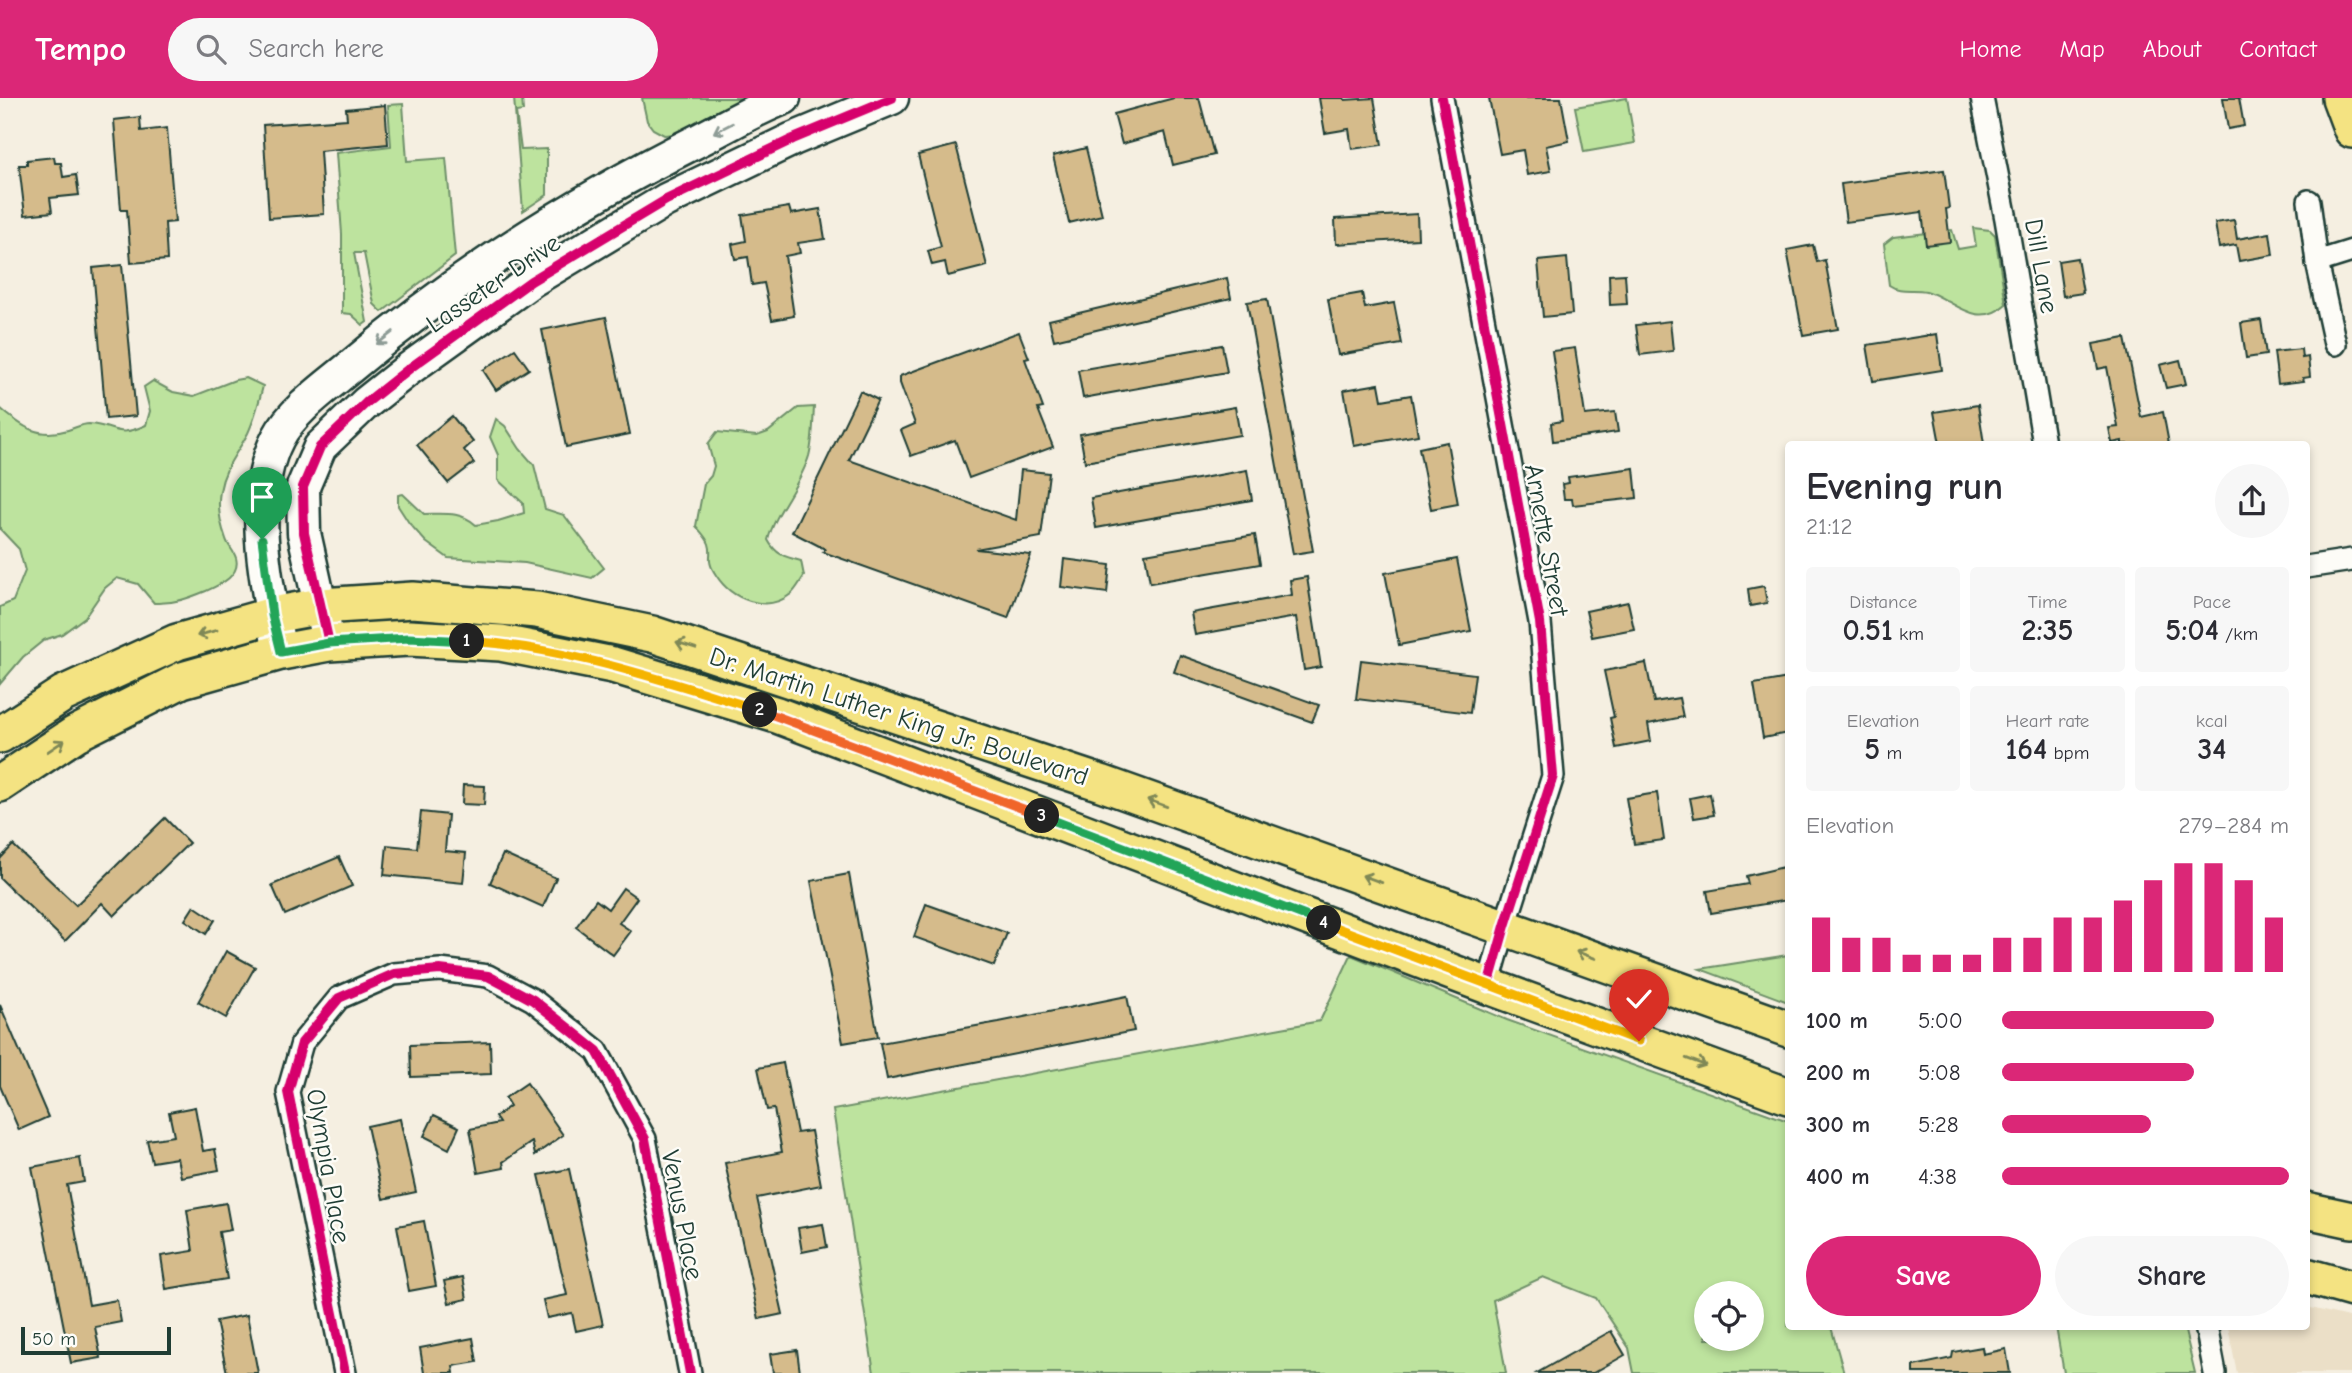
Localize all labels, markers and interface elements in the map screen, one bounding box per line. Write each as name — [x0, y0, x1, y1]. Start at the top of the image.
search box — [168, 18, 658, 81]
text: Tempo — [35, 30, 126, 68]
icon: search — [192, 30, 230, 68]
text: Search here — [248, 34, 384, 64]
text: Home — [1960, 35, 2021, 63]
text: Map — [2059, 35, 2105, 63]
text: About — [2143, 35, 2201, 63]
text: Contact — [2239, 35, 2317, 63]
one-way arrow — [713, 121, 734, 135]
street label: Dill Lane — [2018, 216, 2064, 316]
street label: Lasseter Drive — [421, 228, 566, 340]
one-way arrow — [376, 330, 394, 345]
street label: Arnette Street — [1518, 462, 1574, 620]
button: share — [2215, 464, 2289, 538]
text: Evening run — [1806, 465, 2003, 509]
pin — [232, 467, 292, 539]
icon: arrive — [243, 478, 281, 516]
text: 21:12 — [1806, 513, 1852, 540]
text: Distance — [1849, 591, 1917, 613]
text: Time — [2028, 591, 2067, 613]
text: Pace — [2193, 591, 2231, 613]
text: 0.51 — [1842, 613, 1893, 648]
text: 2:35 — [2022, 613, 2073, 648]
text: 5:04 — [2165, 613, 2219, 648]
text: km — [1893, 623, 1924, 645]
text: /km — [2219, 623, 2258, 645]
pin: 1 — [449, 624, 484, 658]
one-way arrow — [196, 628, 218, 641]
text: 1 — [463, 629, 470, 651]
one-way arrow — [675, 638, 697, 651]
street label: Dr. Martin Luther King Jr. Boulevard — [705, 641, 1092, 792]
pin: 2 — [742, 692, 778, 728]
text: 2 — [755, 698, 764, 720]
text: Elevation — [1847, 710, 1920, 732]
text: Heart rate — [2006, 710, 2089, 732]
text: kcal — [2196, 710, 2228, 732]
text: 5 — [1864, 732, 1880, 767]
text: 164 — [2006, 732, 2047, 767]
text: 34 — [2197, 732, 2226, 767]
one-way arrow — [46, 739, 66, 753]
text: m — [1880, 742, 1902, 764]
text: bpm — [2047, 742, 2089, 764]
one-way arrow — [1147, 796, 1169, 808]
pin: 3 — [1024, 798, 1060, 834]
text: 3 — [1037, 804, 1046, 826]
text: Elevation — [1806, 812, 1894, 839]
text: 279–284 m — [2178, 812, 2289, 839]
one-way arrow — [1361, 872, 1383, 884]
pin: 4 — [1306, 906, 1342, 940]
text: 4 — [1319, 911, 1328, 933]
one-way arrow — [1576, 948, 1598, 961]
pin — [1609, 969, 1669, 1041]
icon: check — [1620, 980, 1658, 1018]
text: 100 m — [1806, 1007, 1868, 1034]
text: 5:00 — [1918, 1007, 1963, 1034]
one-way arrow — [1685, 1057, 1707, 1069]
text: 200 m — [1806, 1059, 1870, 1086]
text: 5:08 — [1918, 1059, 1960, 1086]
street label: Olympia Place — [300, 1086, 356, 1246]
text: 300 m — [1806, 1111, 1870, 1138]
text: 5:28 — [1918, 1111, 1959, 1138]
street label: Venus Place — [655, 1148, 709, 1283]
text: 400 m — [1806, 1163, 1870, 1190]
text: 4:38 — [1918, 1163, 1957, 1190]
button: Save — [1806, 1236, 2041, 1316]
button: Share — [2055, 1236, 2289, 1316]
map controls — [1694, 1281, 1764, 1351]
button: locate — [1694, 1281, 1764, 1351]
scale bar — [21, 1324, 172, 1356]
text: 50 m — [32, 1328, 76, 1350]

